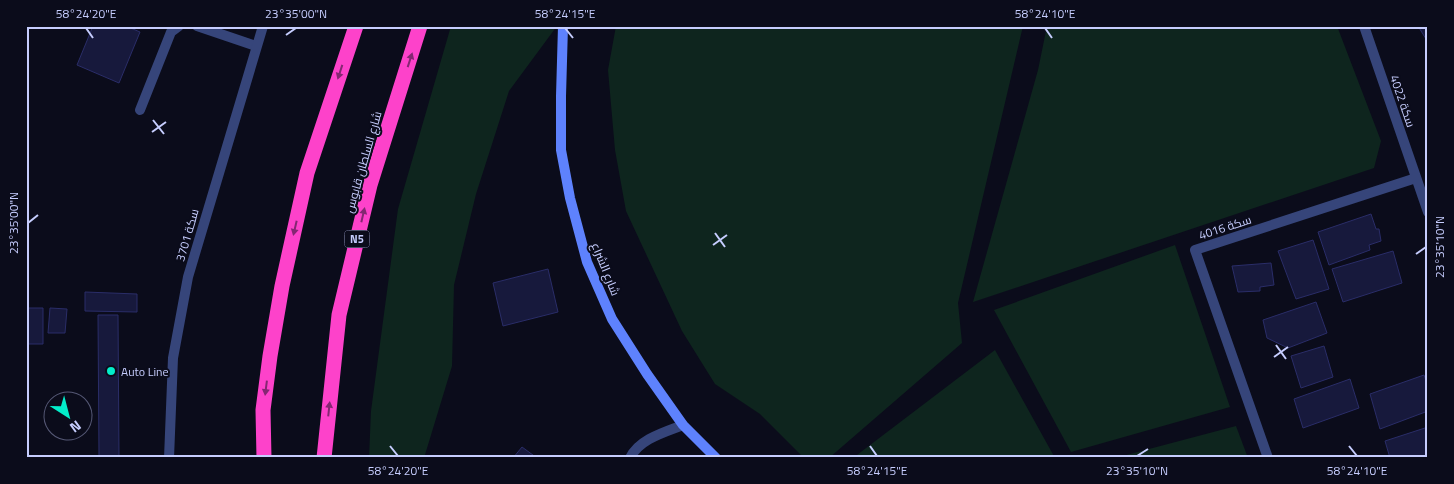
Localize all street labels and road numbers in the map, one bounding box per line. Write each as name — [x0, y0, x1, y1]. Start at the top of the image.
street label: سكة 4022 — [1385, 72, 1421, 130]
street label: شارع السلطان قابوس — [339, 109, 387, 215]
street label: سكة 3701 — [170, 206, 204, 264]
street label: سكة 4016 — [1196, 210, 1254, 244]
road number: N5 — [344, 230, 370, 248]
street label: شارع الشراع — [587, 239, 625, 299]

